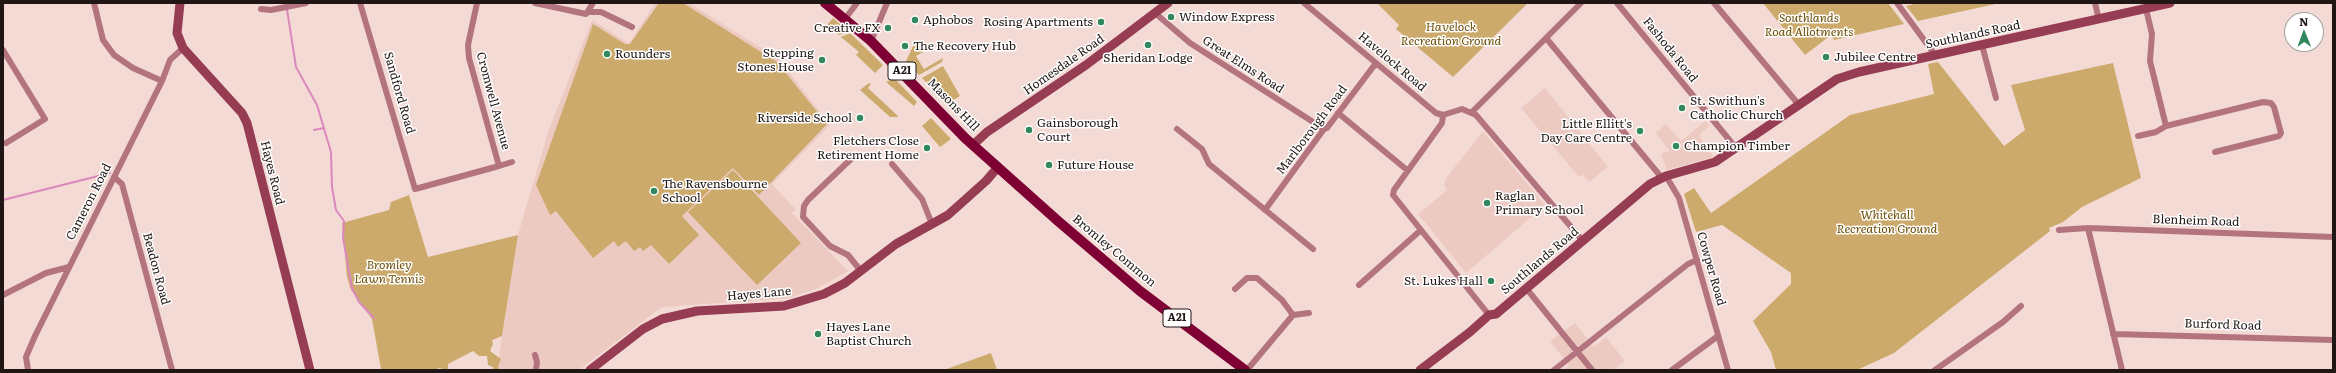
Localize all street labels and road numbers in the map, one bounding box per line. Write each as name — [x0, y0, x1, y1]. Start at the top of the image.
street label: Fashoda Road — [1640, 15, 1700, 85]
street label: Southlands Road — [1924, 18, 2022, 52]
street label: Havelock Road — [1355, 29, 1429, 95]
street label: Homesdale Road — [1021, 32, 1107, 98]
street label: Great Elms Road — [1200, 33, 1286, 97]
street label: Sandford Road — [380, 50, 418, 136]
street label: Cromwell Avenue — [473, 50, 513, 152]
road number: A21 — [888, 62, 916, 80]
street label: Masons Hill — [924, 75, 982, 135]
street label: Marlborough Road — [1274, 83, 1350, 177]
street label: Hayes Road — [257, 139, 287, 207]
street label: Cameron Road — [63, 161, 115, 243]
street label: Bromley Common — [1069, 212, 1159, 290]
street label: Blenheim Road — [2152, 212, 2240, 230]
street label: Southlands Road — [1498, 224, 1582, 298]
street label: Cowper Road — [1694, 230, 1728, 308]
street label: Beadon Road — [139, 231, 173, 307]
street label: Hayes Lane — [726, 284, 792, 304]
road number: A21 — [1163, 309, 1191, 327]
street label: Burford Road — [2184, 316, 2262, 334]

